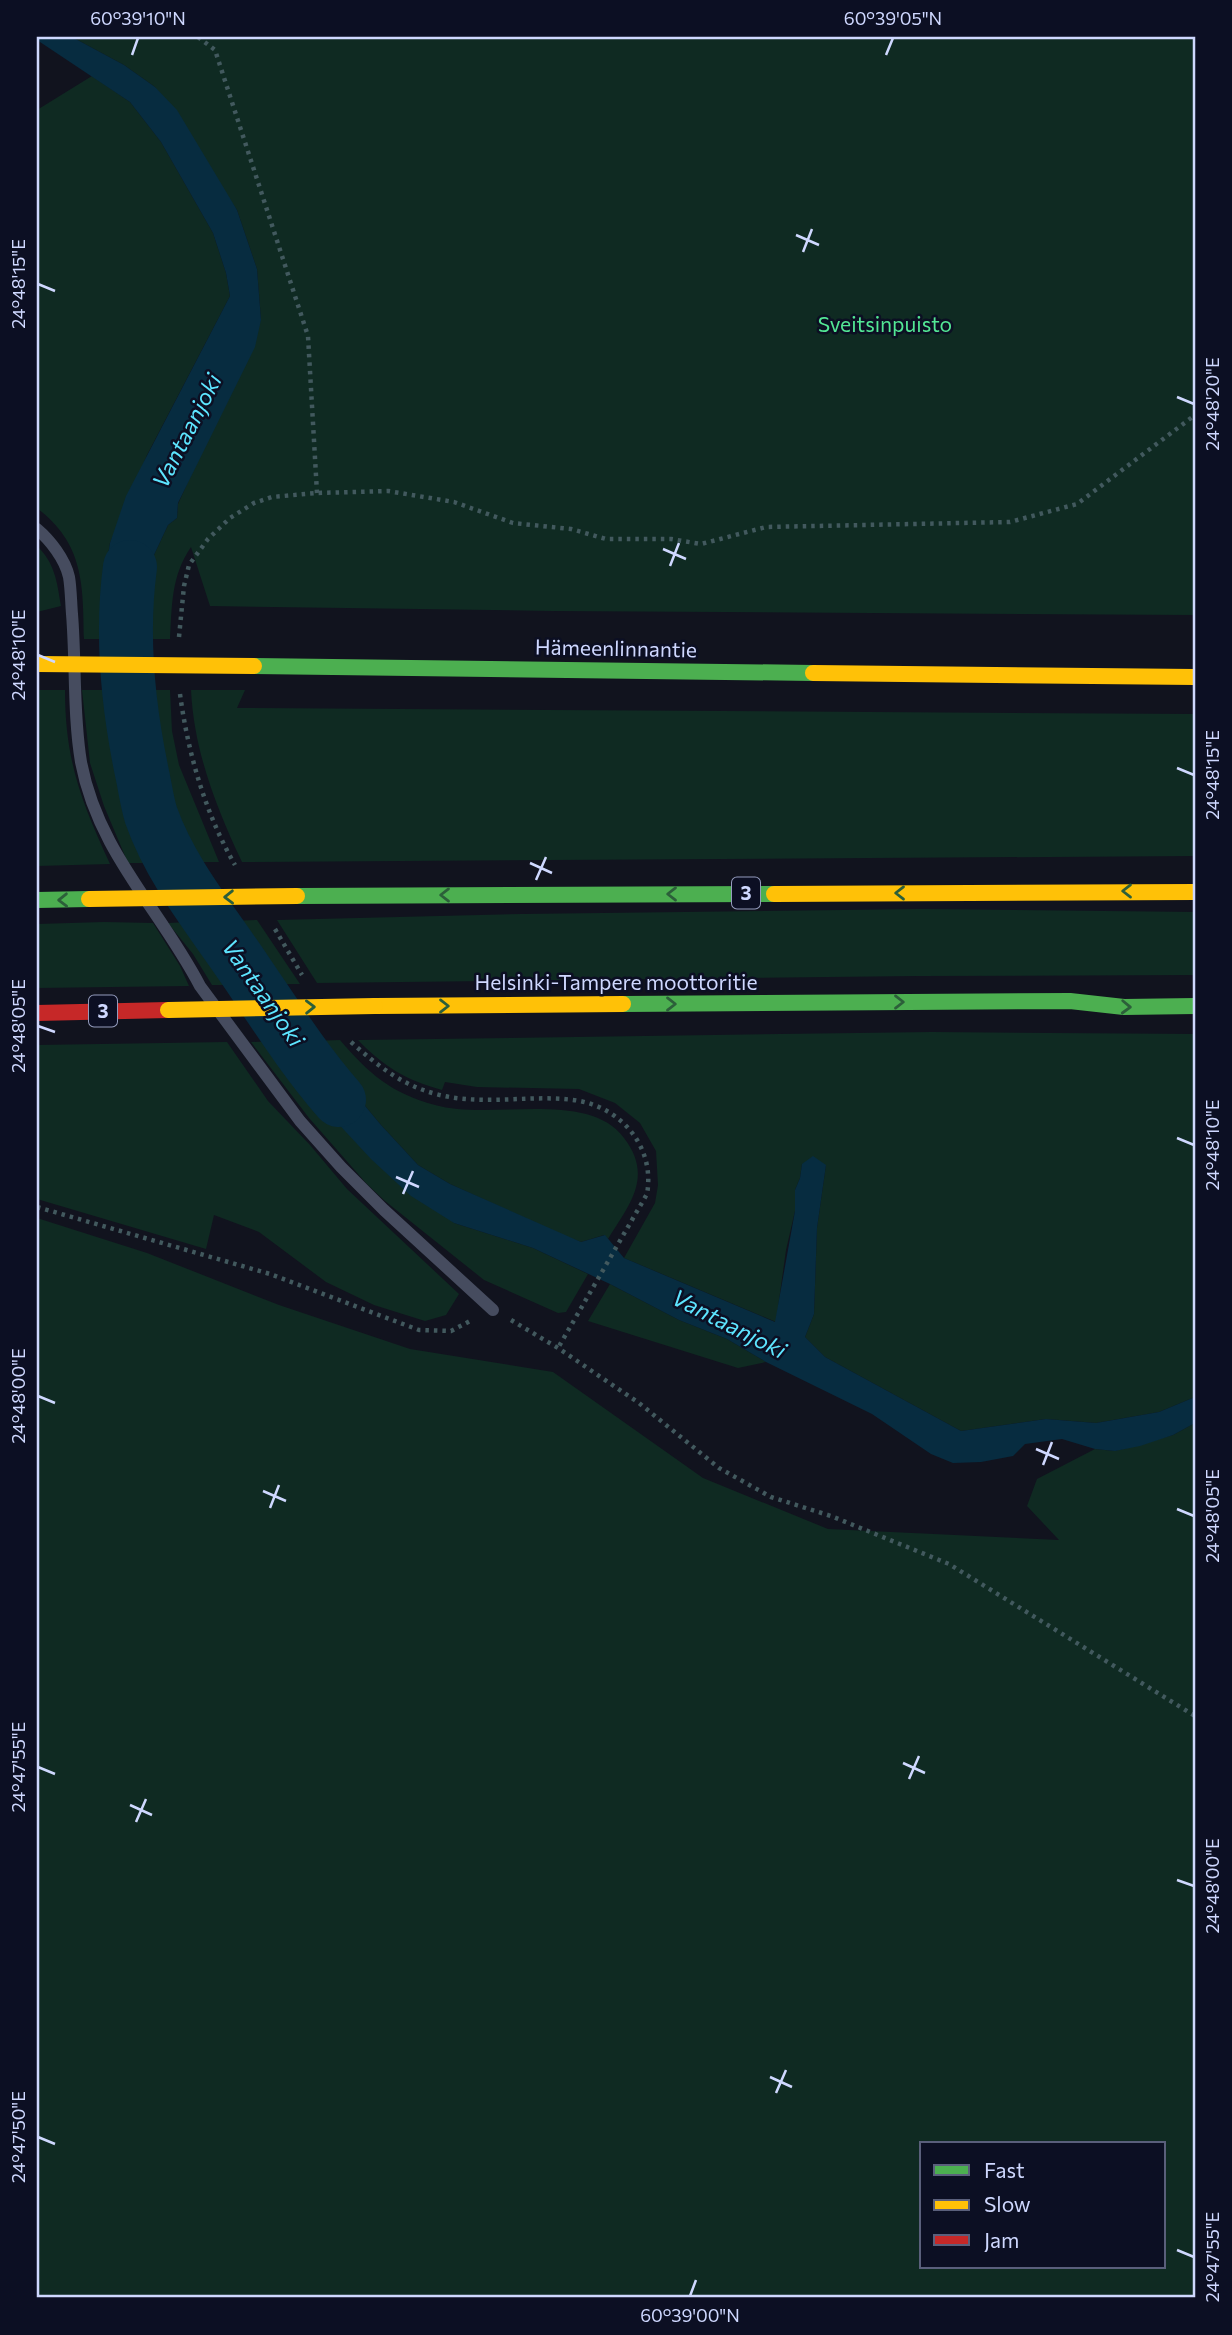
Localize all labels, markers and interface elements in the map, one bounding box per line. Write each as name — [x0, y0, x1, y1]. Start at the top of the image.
text: 60°39'10"N — [90, 7, 186, 29]
text: 60°39'05"N — [844, 7, 942, 29]
text: 24°48'15"E — [7, 239, 29, 329]
park label: Sveitsinpuisto — [818, 311, 952, 336]
text: 24°48'20"E — [1201, 357, 1223, 451]
water label: Vantaanjoki — [145, 368, 227, 492]
text: 24°48'10"E — [7, 609, 29, 701]
street label: Hämeenlinnantie — [535, 634, 697, 661]
text: 24°48'15"E — [1201, 730, 1223, 820]
road number: 3 — [732, 878, 760, 908]
one-way arrow — [1121, 883, 1132, 899]
one-way arrow — [894, 885, 905, 900]
one-way arrow — [666, 886, 677, 902]
one-way arrow — [439, 887, 449, 903]
one-way arrow — [223, 889, 234, 904]
one-way arrow — [57, 892, 68, 907]
water label: Vantaanjoki — [217, 933, 312, 1052]
street label: Helsinki-Tampere moottoritie — [475, 969, 757, 994]
text: 24°48'05"E — [7, 979, 29, 1073]
one-way arrow — [894, 994, 904, 1010]
road number: 3 — [89, 995, 117, 1026]
one-way arrow — [666, 996, 677, 1012]
one-way arrow — [438, 998, 449, 1013]
one-way arrow — [305, 999, 316, 1015]
one-way arrow — [1121, 999, 1132, 1014]
text: 24°48'10"E — [1201, 1099, 1223, 1191]
water label: Vantaanjoki — [668, 1282, 792, 1364]
text: 24°48'00"E — [7, 1348, 29, 1444]
text: 24°48'05"E — [1201, 1469, 1223, 1563]
text: 24°47'55"E — [7, 1722, 29, 1812]
text: 24°48'00"E — [1201, 1838, 1223, 1934]
text: 24°47'50"E — [7, 2091, 29, 2183]
legend — [920, 2142, 1166, 2268]
text: Fast — [984, 2157, 1025, 2182]
text: Slow — [984, 2191, 1031, 2216]
text: 24°47'55"E — [1201, 2212, 1223, 2302]
text: Jam — [984, 2227, 1019, 2252]
text: 60°39'00"N — [640, 2304, 740, 2326]

